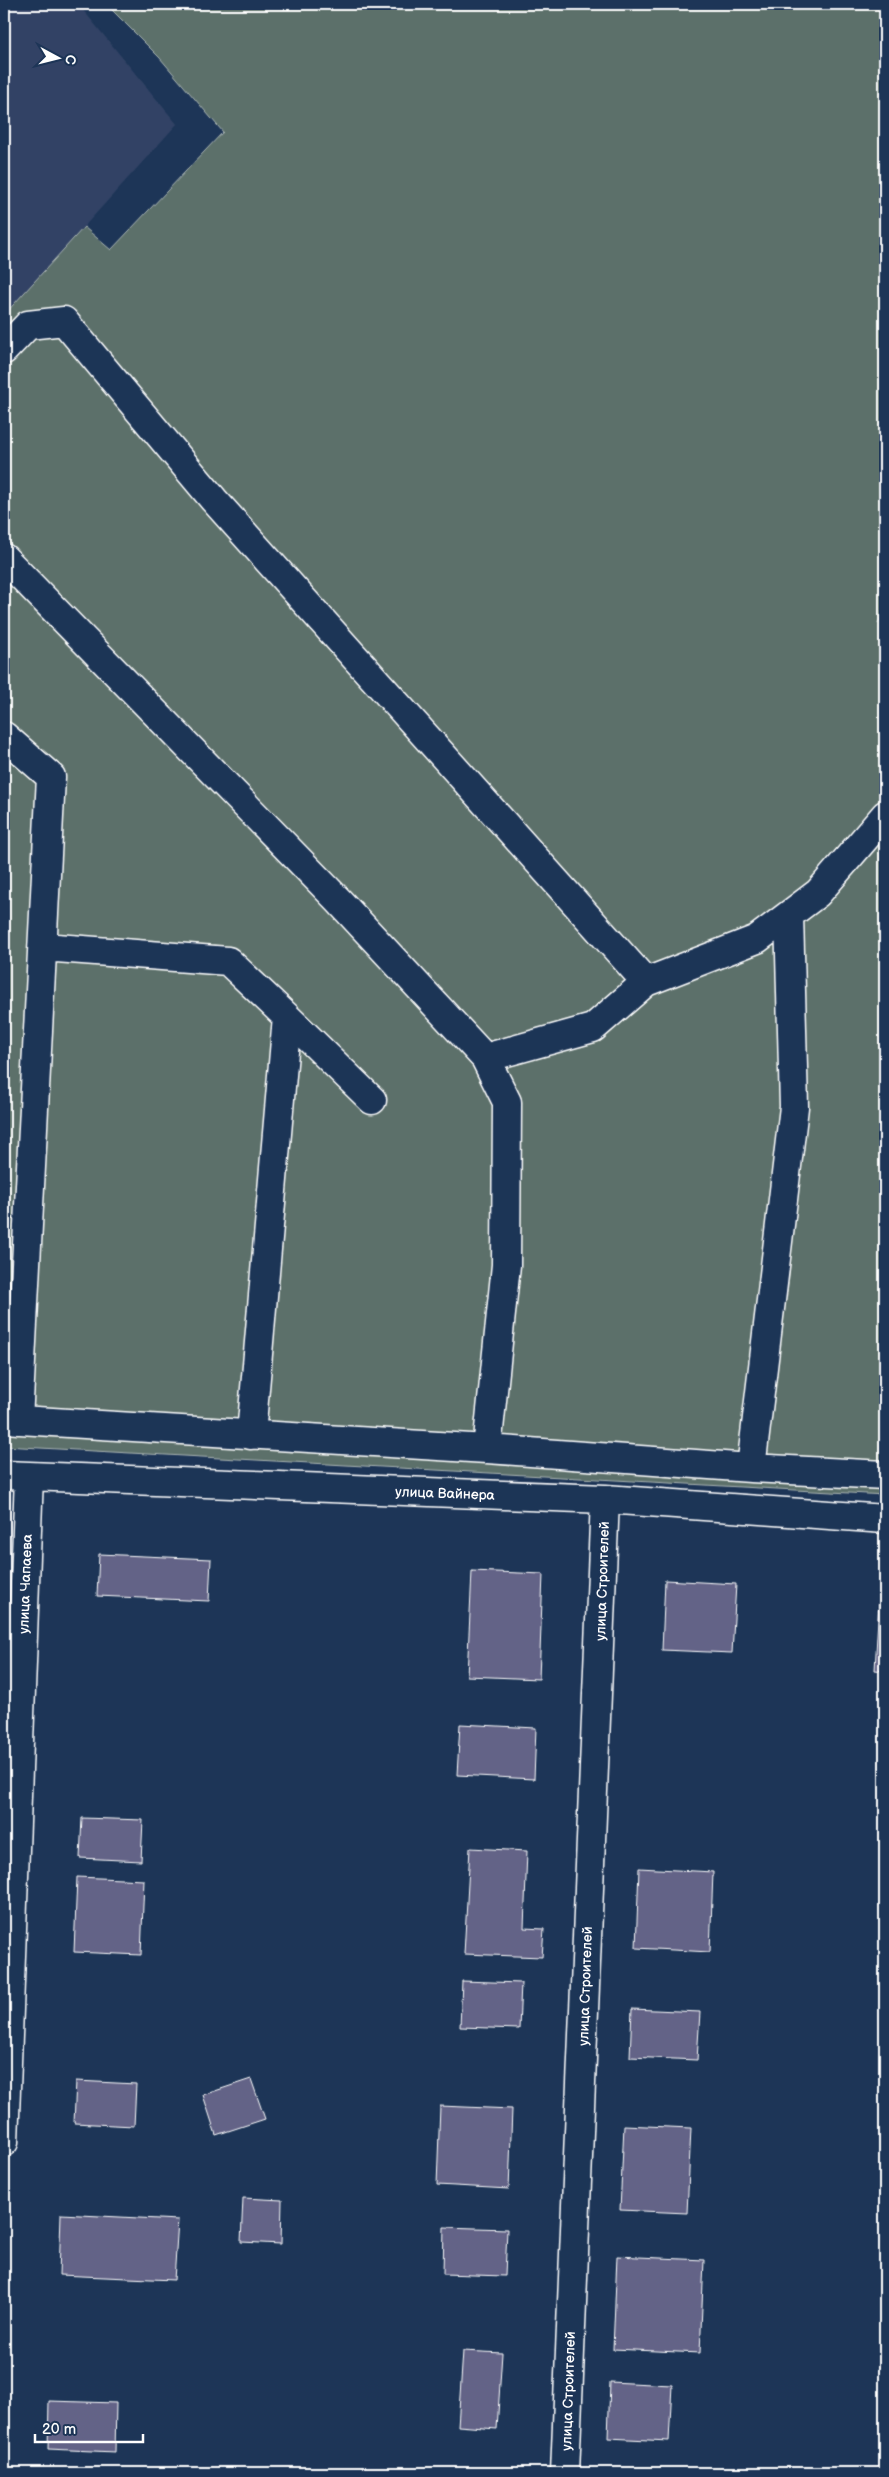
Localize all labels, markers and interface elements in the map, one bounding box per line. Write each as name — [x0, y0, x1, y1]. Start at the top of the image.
north arrow — [32, 32, 82, 82]
text: С — [61, 54, 79, 66]
street label: улица Вайнера — [395, 1483, 496, 1504]
street label: улица Строителей — [592, 1521, 613, 1641]
street label: улица Чапаева — [15, 1533, 36, 1634]
street label: улица Строителей — [575, 1926, 596, 2046]
street label: улица Строителей — [558, 2331, 579, 2451]
scale bar — [35, 2412, 142, 2444]
text: 20 m — [42, 2420, 76, 2439]

